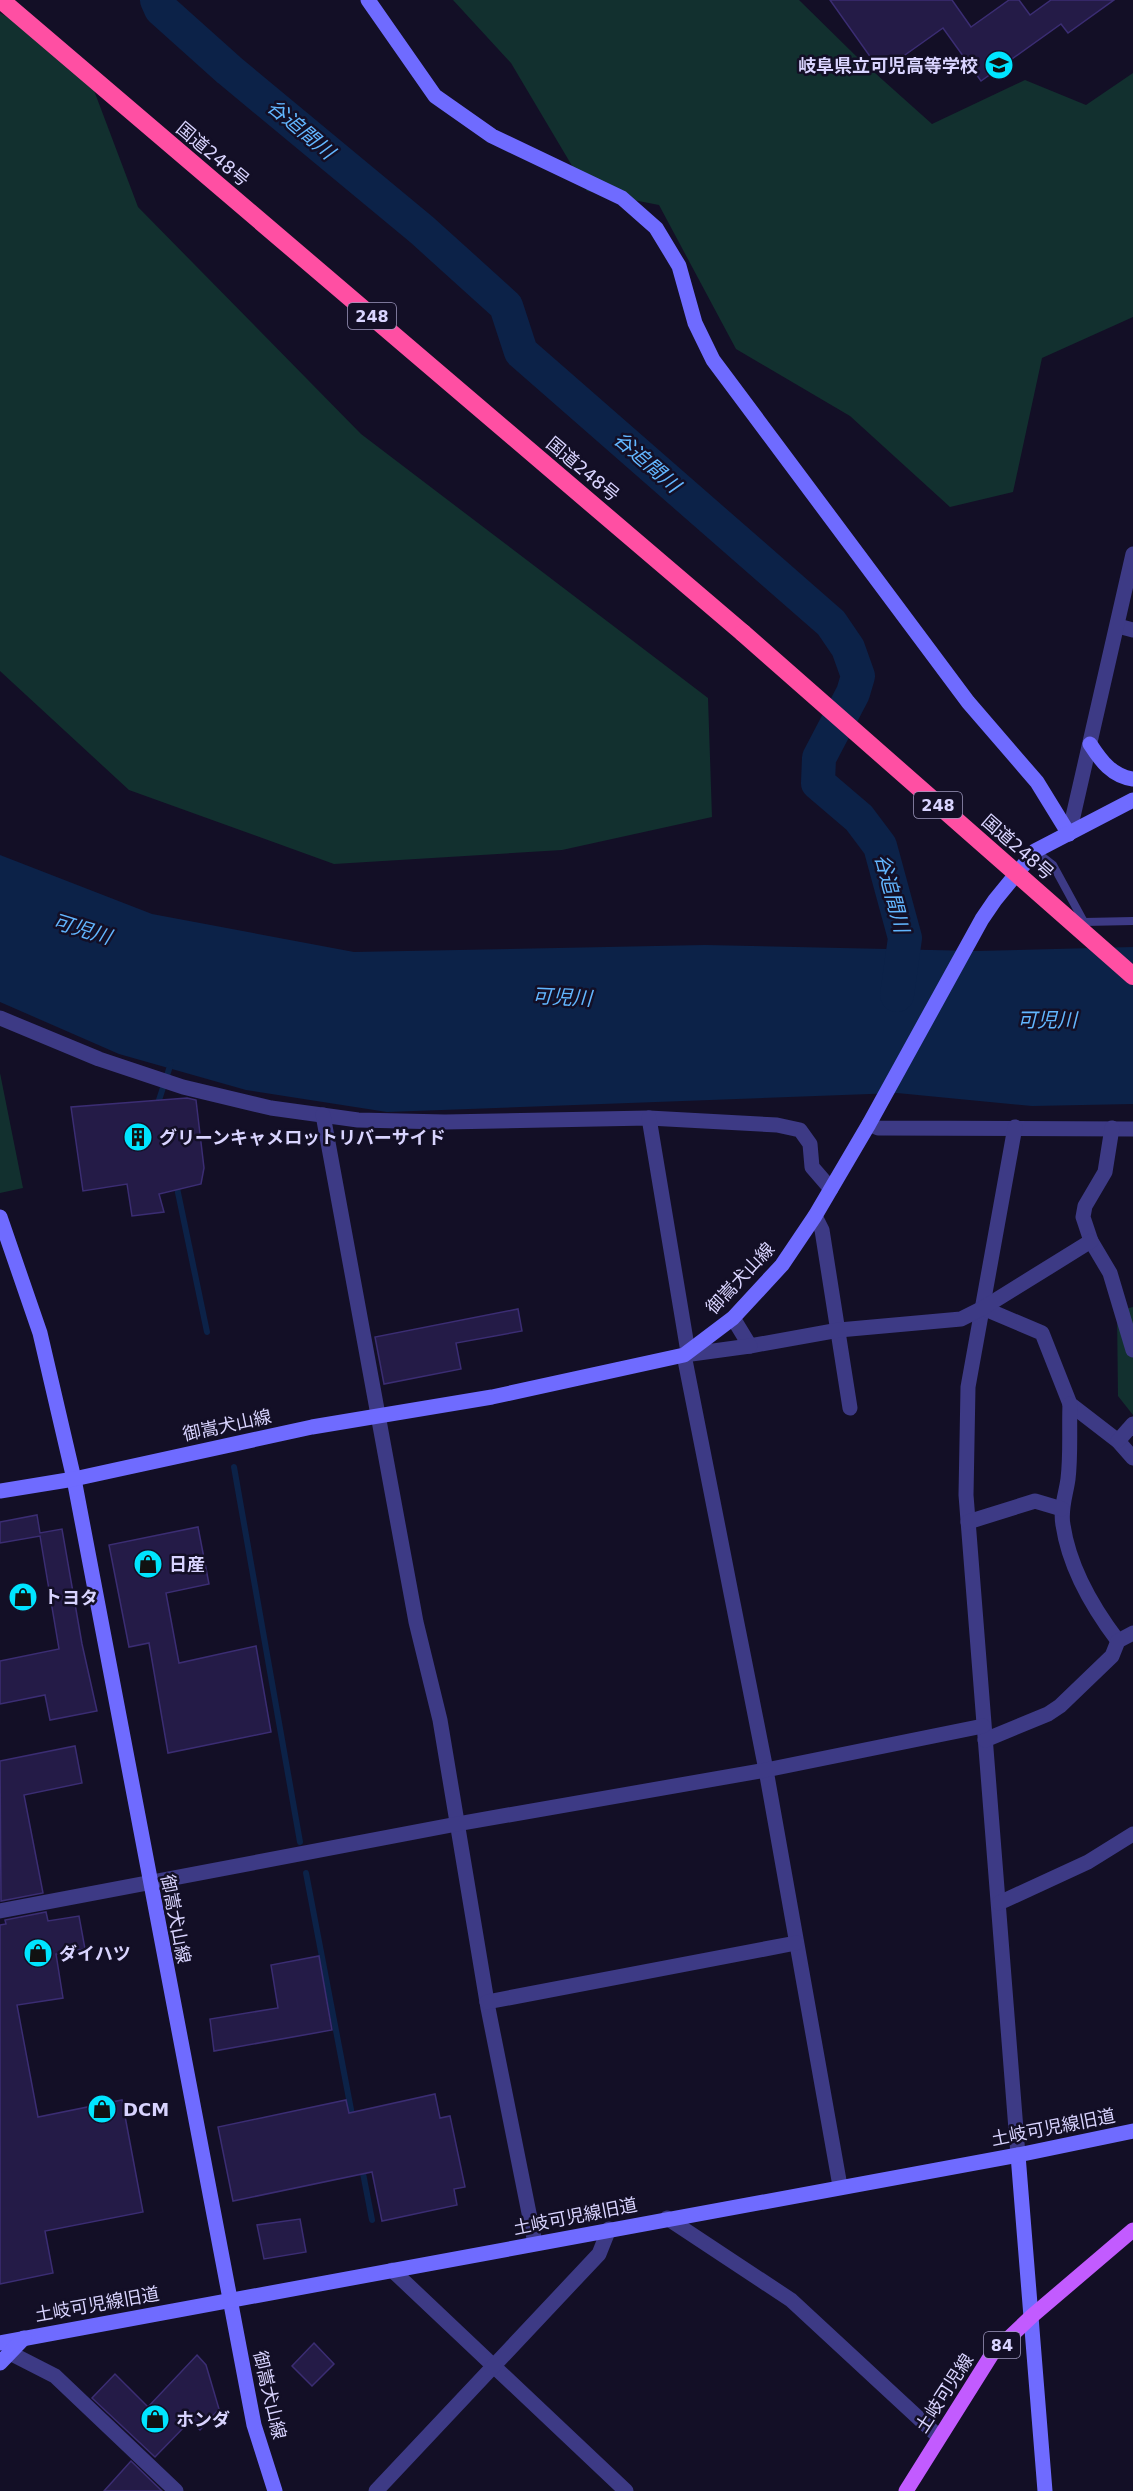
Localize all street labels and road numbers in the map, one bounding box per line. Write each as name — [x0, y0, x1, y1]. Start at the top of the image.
street label: 国道248号 — [172, 118, 254, 190]
road number: 248 — [348, 303, 396, 329]
street label: 国道248号 — [542, 433, 624, 505]
road number: 248 — [914, 792, 962, 818]
street label: 国道248号 — [978, 810, 1058, 884]
street label: 御嵩犬山線 — [702, 1238, 778, 1318]
street label: 御嵩犬山線 — [181, 1405, 273, 1445]
street label: 御嵩犬山線 — [157, 1873, 195, 1965]
street label: 土岐可児線旧道 — [989, 2105, 1117, 2149]
street label: 土岐可児線旧道 — [511, 2194, 639, 2238]
street label: 土岐可児線旧道 — [33, 2283, 161, 2325]
road number: 84 — [984, 2332, 1020, 2358]
street label: 御嵩犬山線 — [250, 2349, 290, 2441]
street label: 土岐可児線 — [911, 2350, 977, 2436]

